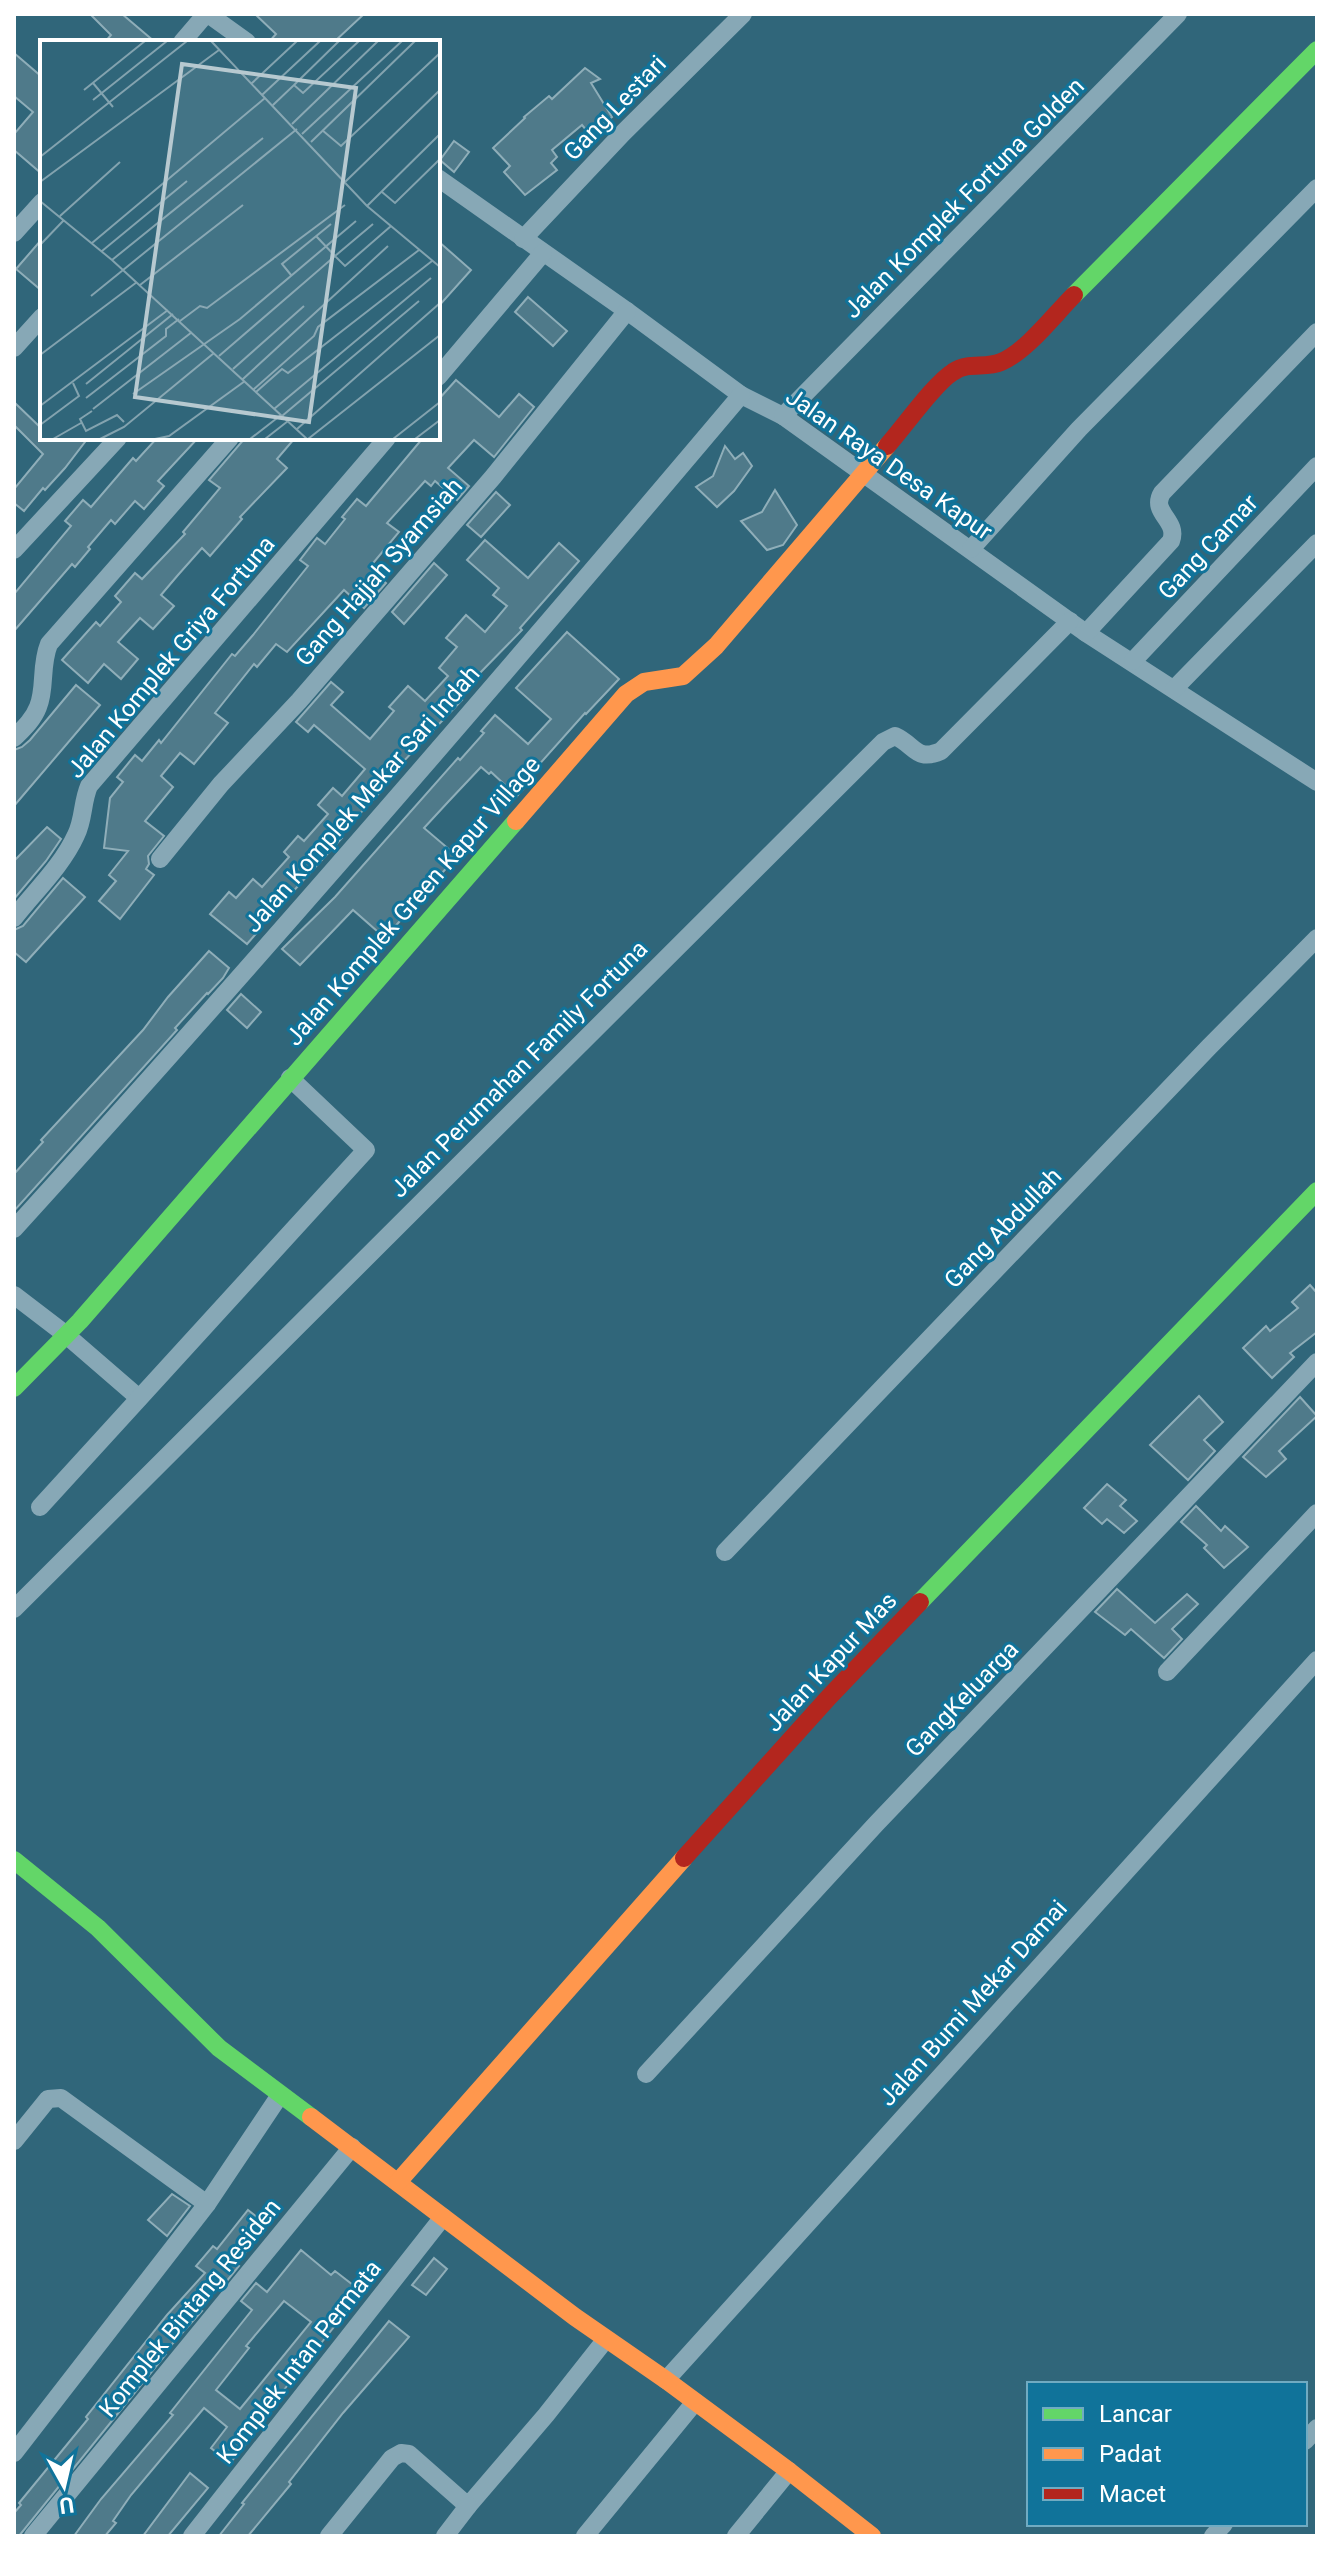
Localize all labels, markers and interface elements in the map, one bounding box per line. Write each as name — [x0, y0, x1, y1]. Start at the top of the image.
inset map — [40, 40, 440, 440]
street label: Gang Lestari — [558, 50, 672, 166]
street label: Jalan Komplek Fortuna Golden — [838, 72, 1090, 324]
street label: Jalan Raya Desa Kapur — [781, 382, 997, 546]
street label: Gang Hajjah Syamsiah — [290, 472, 468, 672]
street label: Gang Camar — [1152, 489, 1264, 605]
street label: Jalan Komplek Griya Fortuna — [61, 530, 281, 784]
street label: Jalan Komplek Mekar Sari Indah — [239, 660, 485, 938]
street label: Jalan Komplek Green Kapur Village — [280, 751, 546, 1051]
street label: Jalan Perumahan Family Fortuna — [385, 935, 653, 1203]
street label: Gang Abdullah — [939, 1162, 1067, 1294]
street label: Jalan Kapur Mas — [759, 1587, 903, 1737]
street label: GangKeluarga — [900, 1635, 1024, 1763]
street label: Jalan Bumi Mekar Damai — [873, 1894, 1073, 2112]
street label: Komplek Bintang Residen — [93, 2193, 287, 2423]
street label: Komplek Intan Permata — [211, 2255, 387, 2469]
legend — [1027, 2382, 1307, 2526]
text: Lancar — [1099, 2400, 1172, 2428]
text: Padat — [1099, 2440, 1162, 2468]
north arrow — [24, 2446, 104, 2526]
text: Macet — [1099, 2480, 1166, 2508]
text: U — [58, 2492, 76, 2519]

